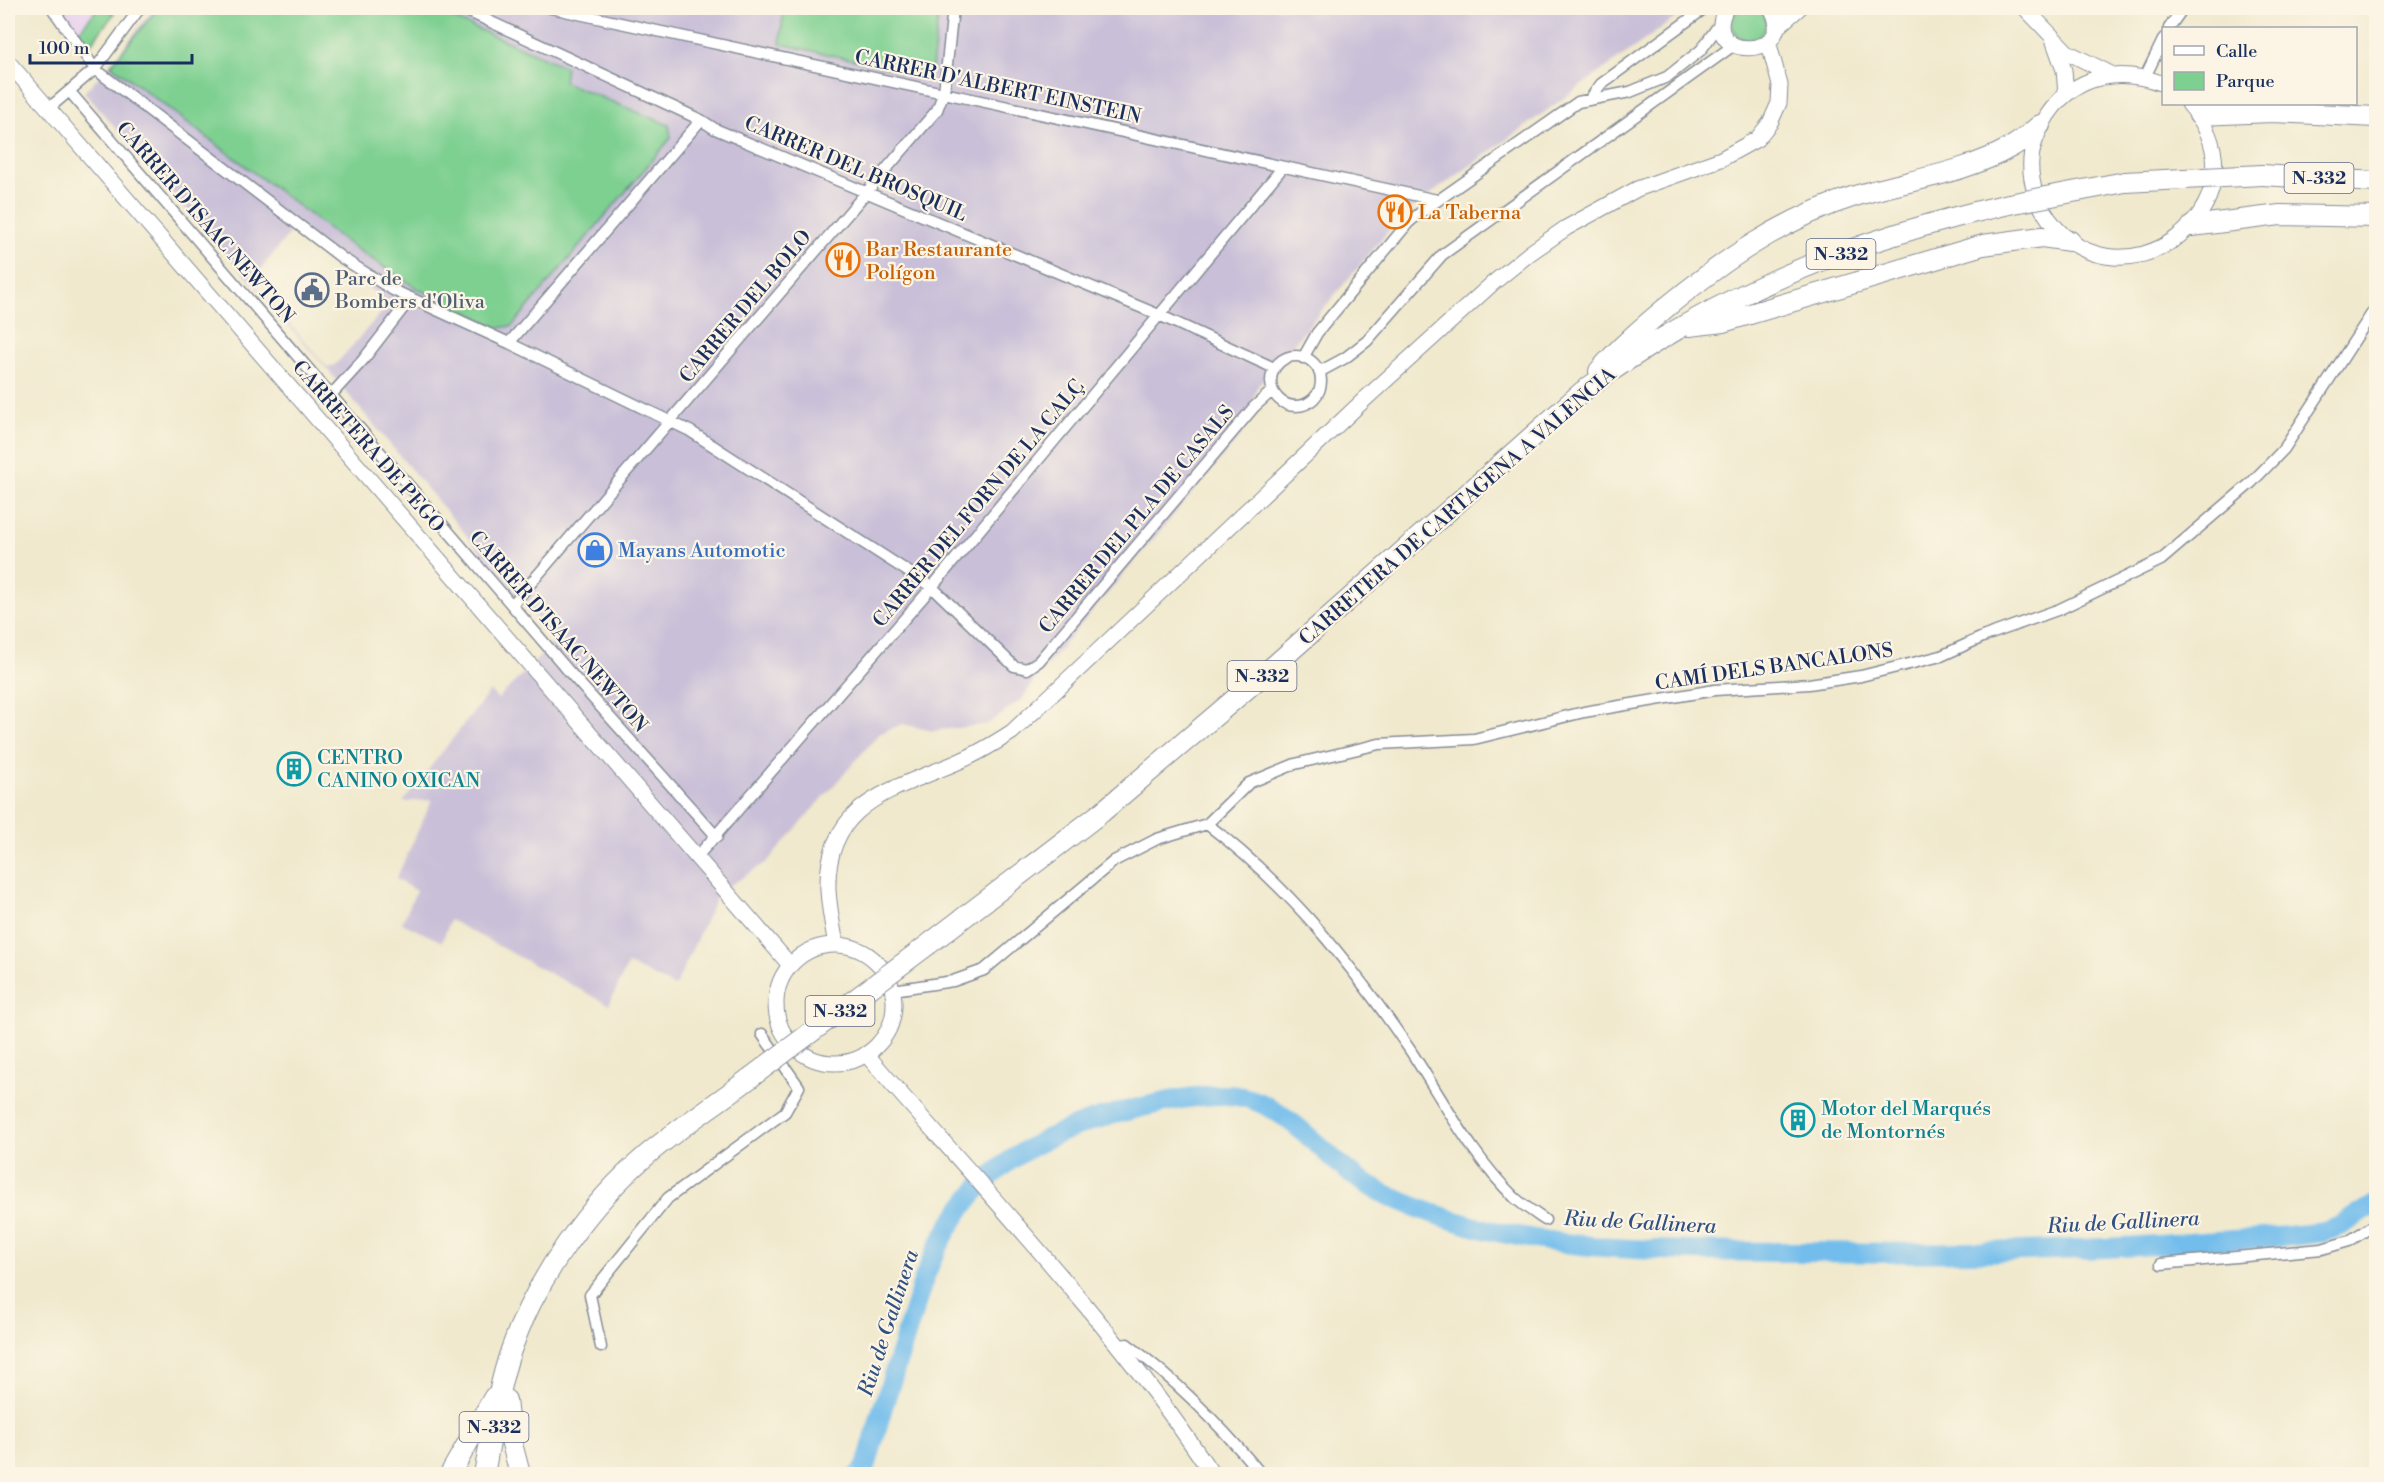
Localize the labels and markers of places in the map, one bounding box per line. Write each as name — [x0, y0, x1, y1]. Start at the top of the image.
restaurant icon: La Taberna — [1377, 194, 1413, 230]
place label: La Taberna — [1418, 201, 1522, 226]
place label: Bar Restaurante Polígon — [865, 238, 1012, 286]
restaurant icon: Bar Restaurante Polígon — [825, 242, 861, 278]
place label: Parc de Bombers d'Oliva — [334, 267, 486, 315]
public building icon: Parc de Bombers d'Oliva — [294, 272, 330, 308]
shop icon: Mayans Automotic — [577, 532, 613, 568]
place label: Mayans Automotic — [618, 539, 786, 564]
place label: CENTRO CANINO OXICAN — [317, 746, 481, 794]
building icon: CENTRO CANINO OXICAN — [276, 751, 312, 787]
place label: Motor del Marqués de Montornés — [1821, 1097, 1991, 1145]
building icon: Motor del Marqués de Montornés — [1780, 1102, 1816, 1138]

